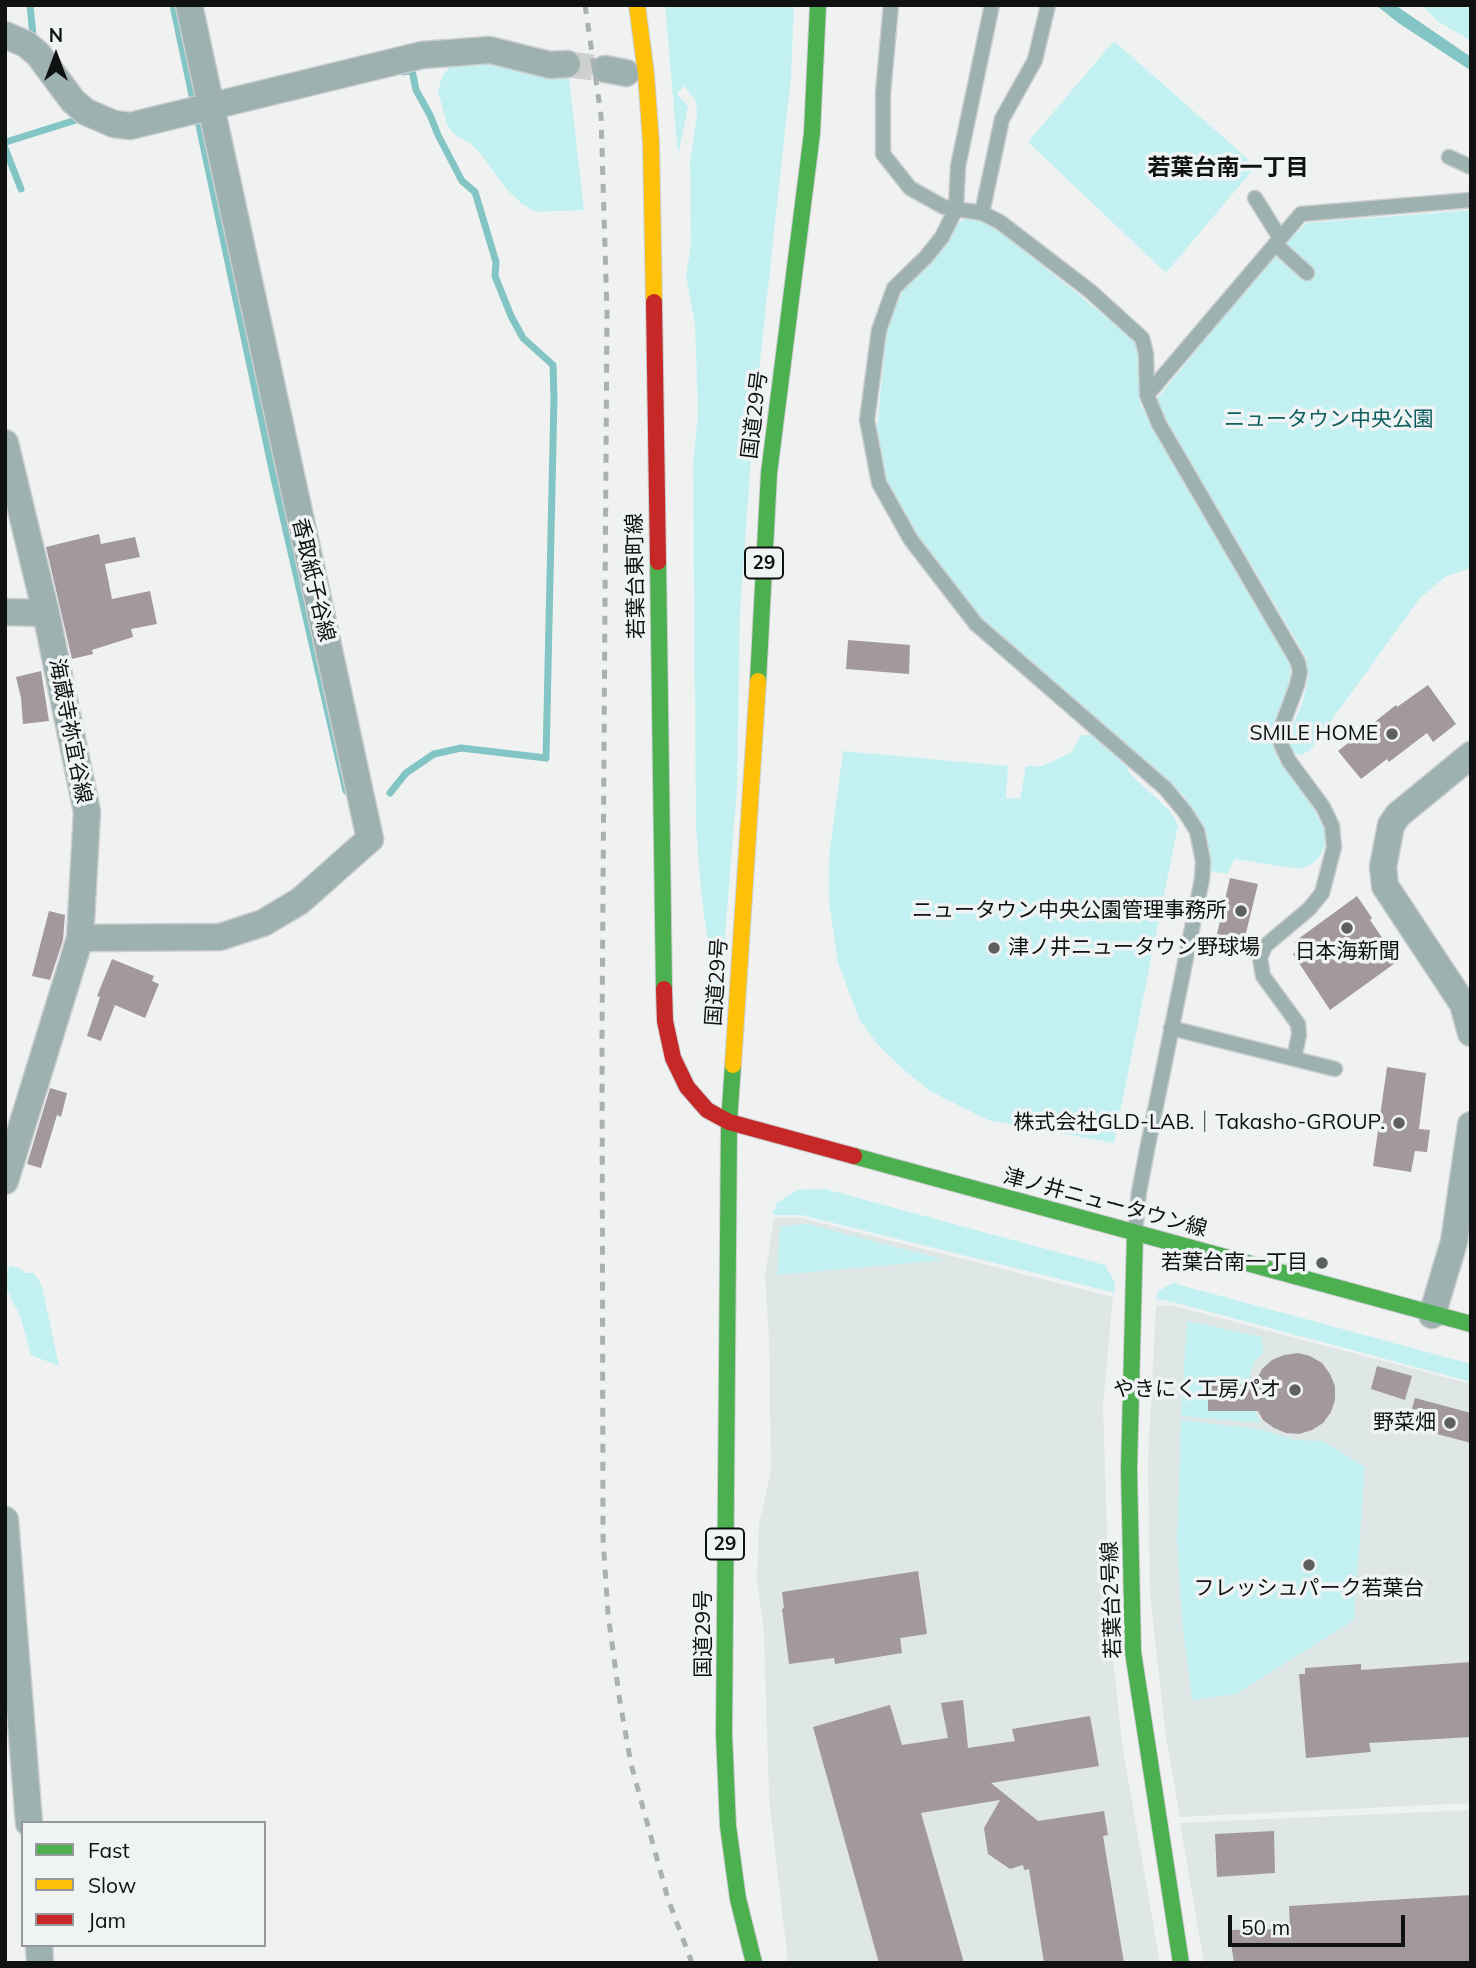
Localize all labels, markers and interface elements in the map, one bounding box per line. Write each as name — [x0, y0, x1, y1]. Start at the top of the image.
north arrow — [21, 21, 91, 91]
text: N — [49, 23, 63, 47]
district label: 若葉台南一丁目 — [1148, 154, 1308, 182]
street label: 国道29号 — [737, 370, 773, 460]
park label: ニュータウン中央公園 — [1224, 407, 1434, 433]
street label: 若葉台東町線 — [622, 513, 650, 639]
street label: 香取紙子谷線 — [287, 516, 339, 644]
road number: 29 — [745, 548, 783, 578]
street label: 海蔵寺祢宜谷線 — [44, 656, 96, 806]
place label: SMILE HOME — [1250, 721, 1378, 747]
marker: SMILE HOME — [1384, 726, 1400, 742]
place label: ニュータウン中央公園管理事務所 — [912, 898, 1227, 924]
marker: ニュータウン中央公園管理事務所 — [1233, 903, 1249, 919]
marker: 日本海新聞 — [1339, 920, 1355, 936]
place label: 津ノ井ニュータウン野球場 — [1008, 935, 1260, 961]
street label: 国道29号 — [701, 937, 733, 1027]
place label: 日本海新聞 — [1295, 939, 1399, 965]
marker: 津ノ井ニュータウン野球場 — [986, 940, 1002, 956]
place label: 株式会社GLD-LAB.｜Takasho-GROUP. — [1013, 1110, 1385, 1136]
marker: 株式会社GLD-LAB.｜Takasho-GROUP. — [1391, 1115, 1407, 1131]
street label: 津ノ井ニュータウン線 — [1000, 1164, 1210, 1242]
place label: 若葉台南一丁目 — [1161, 1250, 1308, 1276]
marker: 若葉台南一丁目 — [1314, 1255, 1330, 1271]
place label: やきにく工房パオ — [1113, 1377, 1281, 1403]
marker: やきにく工房パオ — [1287, 1382, 1303, 1398]
place label: 野菜畑 — [1373, 1410, 1436, 1436]
marker: 野菜畑 — [1442, 1415, 1458, 1431]
road number: 29 — [706, 1528, 744, 1560]
street label: 若葉台2号線 — [1097, 1541, 1127, 1659]
marker: フレッシュパーク若葉台 — [1301, 1557, 1317, 1573]
place label: フレッシュパーク若葉台 — [1194, 1576, 1424, 1602]
street label: 国道29号 — [691, 1590, 717, 1678]
legend — [21, 1821, 266, 1947]
text: Fast — [88, 1837, 130, 1863]
text: Slow — [88, 1872, 136, 1898]
scale bar — [1231, 1902, 1408, 1946]
text: Jam — [88, 1907, 126, 1933]
text: 50 m — [1241, 1914, 1290, 1940]

